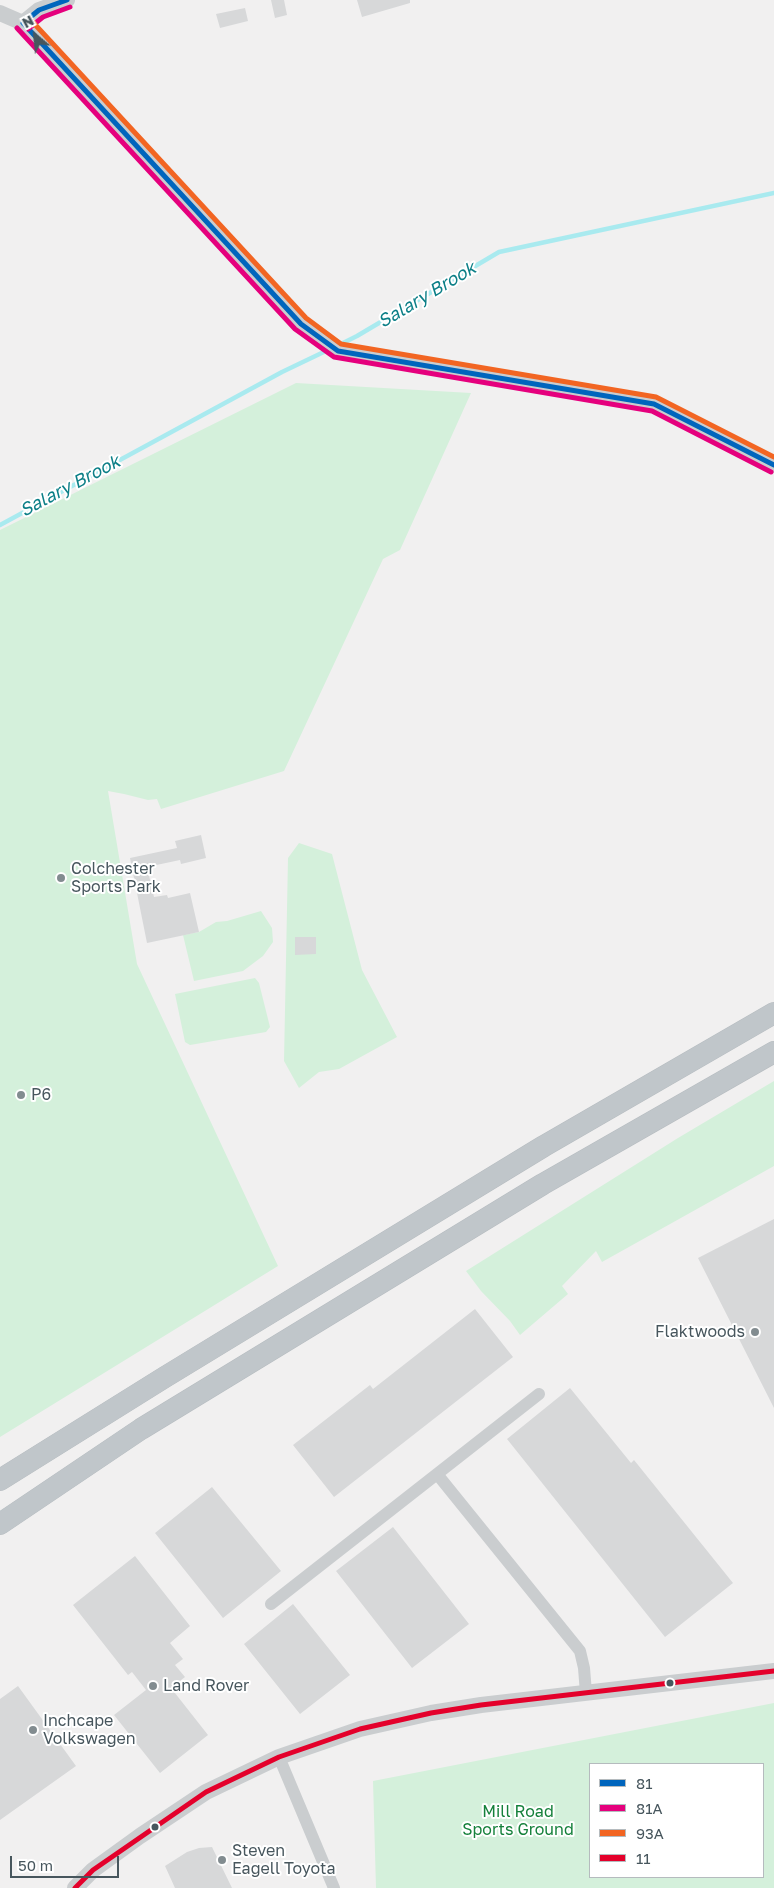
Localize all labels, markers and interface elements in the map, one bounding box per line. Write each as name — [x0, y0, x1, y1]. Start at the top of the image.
north arrow — [10, 10, 60, 60]
text: N — [19, 11, 36, 31]
water label: Salary Brook — [374, 257, 480, 333]
water label: Salary Brook — [16, 451, 124, 521]
place label: Colchester Sports Park — [71, 859, 161, 897]
marker: Colchester Sports Park — [55, 872, 67, 884]
place label: P6 — [31, 1085, 51, 1105]
marker: P6 — [15, 1089, 27, 1101]
place label: Flaktwoods — [655, 1322, 745, 1342]
marker: Flaktwoods — [749, 1326, 761, 1338]
place label: Land Rover — [163, 1676, 249, 1696]
unlabelled marker — [665, 1678, 675, 1688]
marker: Land Rover — [147, 1680, 159, 1692]
place label: Inchcape Volkswagen — [43, 1711, 136, 1749]
marker: Inchcape Volkswagen — [27, 1724, 39, 1736]
legend — [589, 1763, 764, 1878]
text: 81 — [636, 1774, 652, 1792]
text: 81A — [636, 1799, 662, 1817]
park label: Mill Road Sports Ground — [462, 1802, 574, 1840]
unlabelled marker — [150, 1822, 160, 1832]
text: 93A — [636, 1824, 664, 1842]
place label: Steven Eagell Toyota — [232, 1841, 335, 1879]
scale bar — [12, 1846, 121, 1878]
text: 11 — [636, 1849, 651, 1867]
marker: Steven Eagell Toyota — [216, 1854, 228, 1866]
text: 50 m — [18, 1856, 53, 1874]

